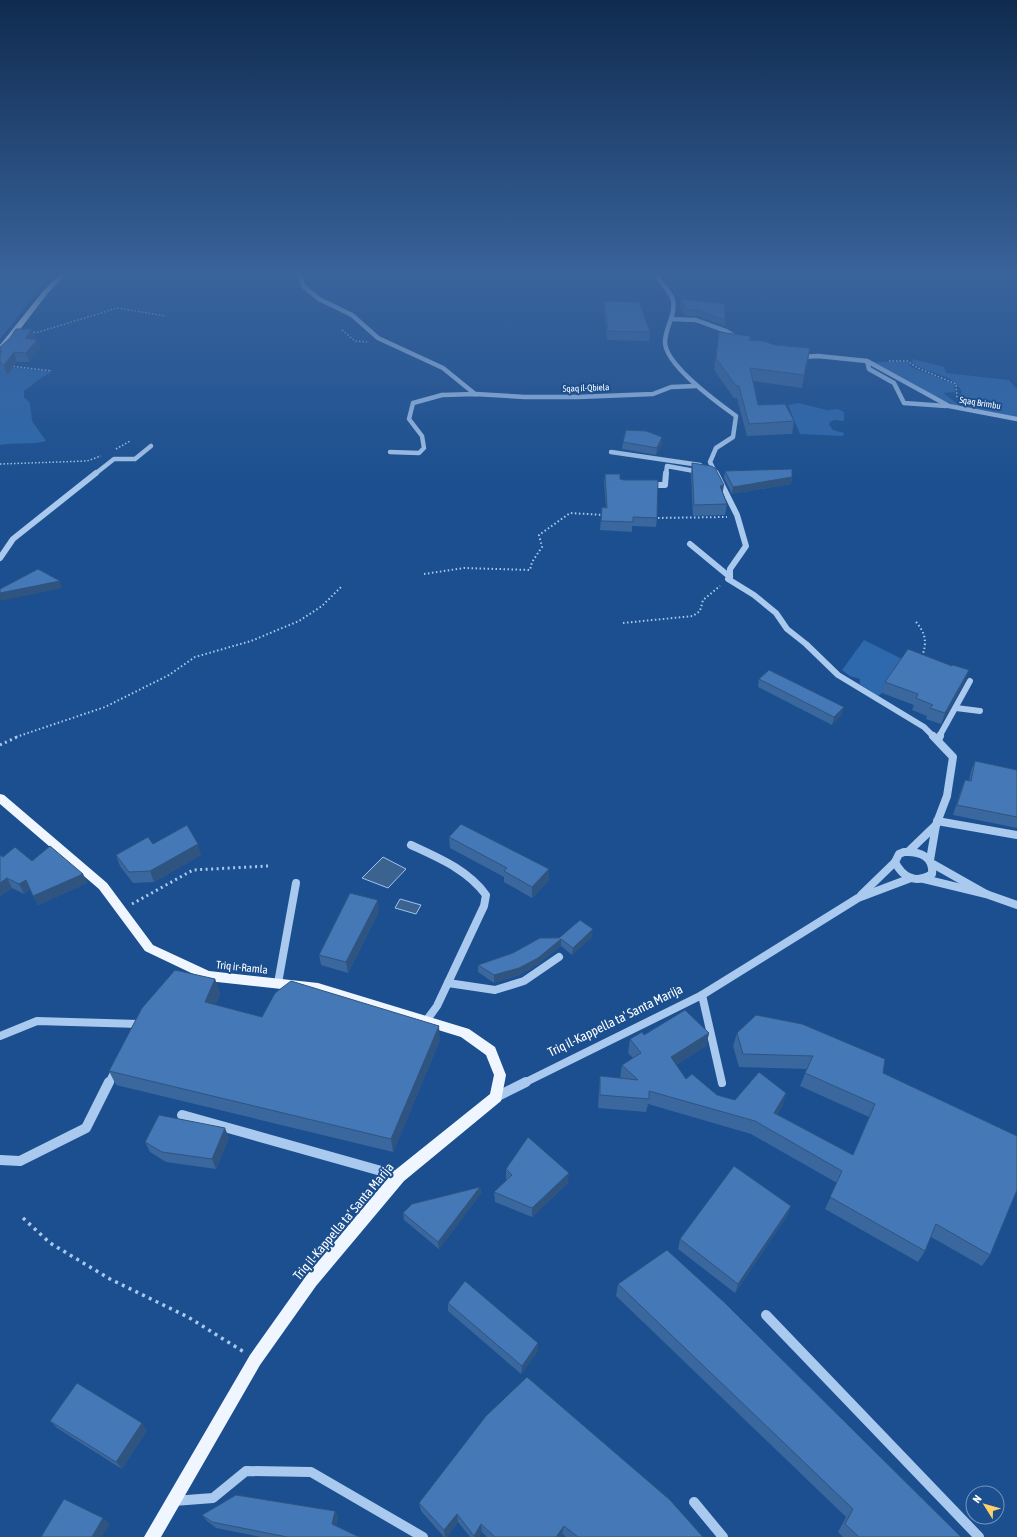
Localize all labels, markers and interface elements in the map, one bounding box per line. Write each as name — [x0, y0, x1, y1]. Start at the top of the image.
street label: Sqaq il-Qbiela — [562, 382, 610, 394]
street label: Sqaq Brimbu — [959, 395, 1001, 411]
street label: Triq ir-Ramla — [216, 958, 268, 976]
street label: Triq il-Kappella ta' Santa Marija — [545, 981, 685, 1060]
street label: Triq il-Kappella ta' Santa Marija — [290, 1160, 397, 1283]
north arrow — [965, 1485, 1005, 1525]
text: N — [970, 1493, 984, 1505]

